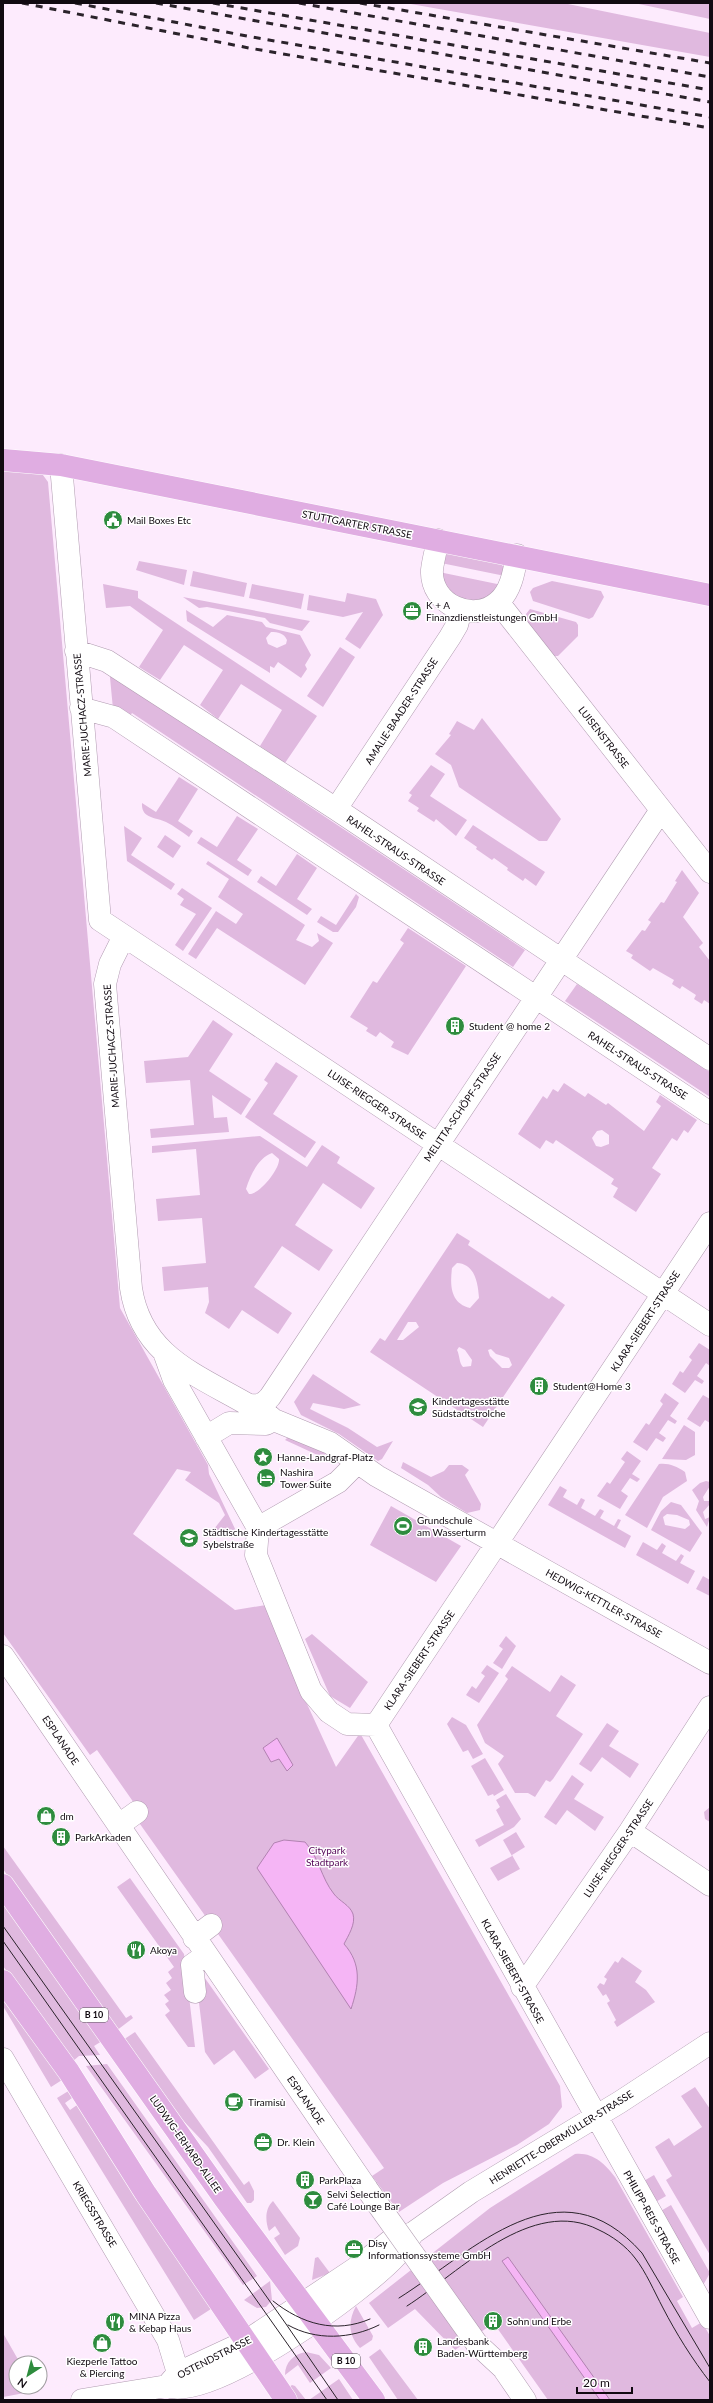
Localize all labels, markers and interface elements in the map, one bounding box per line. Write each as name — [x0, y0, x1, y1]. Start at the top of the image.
street label: STUTTGARTER STRASSE — [301, 507, 413, 541]
public building icon: Mail Boxes Etc — [102, 509, 124, 531]
place label: Mail Boxes Etc — [127, 514, 191, 526]
place label: K + A Finanzdienstleistungen GmbH — [426, 599, 558, 623]
office icon: K + A Finanzdienstleistungen GmbH — [401, 600, 423, 622]
street label: MARIE-JUCHACZ-STRASSE — [71, 653, 93, 777]
street label: AMALIE-BAADER-STRASSE — [362, 655, 440, 766]
street label: LUISENSTRASSE — [576, 704, 632, 770]
street label: RAHEL-STRAUS-STRASSE — [344, 813, 448, 888]
street label: MARIE-JUCHACZ-STRASSE — [101, 984, 121, 1108]
building icon: Student @ home 2 — [444, 1015, 466, 1037]
place label: Student @ home 2 — [469, 1020, 550, 1032]
street label: RAHEL-STRAUS-STRASSE — [586, 1028, 690, 1102]
street label: MELITTA-SCHÖPF-STRASSE — [421, 1050, 503, 1164]
street label: LUISE-RIEGGER-STRASSE — [326, 1067, 429, 1142]
street label: KLARA-SIEBERT-STRASSE — [608, 1268, 682, 1374]
building icon: Student@Home 3 — [528, 1375, 550, 1397]
place label: Student@Home 3 — [553, 1380, 631, 1392]
place label: Kindertagesstätte Südstadtstrolche — [432, 1395, 509, 1419]
school or university icon: Kindertagesstätte Südstadtstrolche — [407, 1396, 429, 1418]
place icon: Hanne-Landgraf-Platz — [252, 1446, 274, 1468]
place label: Hanne-Landgraf-Platz — [277, 1451, 373, 1463]
place label: Nashira Tower Suite — [280, 1466, 331, 1490]
hotel icon: Nashira Tower Suite — [255, 1467, 277, 1489]
place label: Grundschule am Wasserturm — [417, 1514, 486, 1538]
sports icon: Grundschule am Wasserturm — [392, 1515, 414, 1537]
place label: Städtische Kindertagesstätte Sybelstraße — [203, 1526, 328, 1550]
school or university icon: Städtische Kindertagesstätte Sybelstraße — [178, 1527, 200, 1549]
street label: HEDWIG-KETTLER-STRASSE — [544, 1566, 664, 1640]
street label: KLARA-SIEBERT-STRASSE — [381, 1608, 457, 1712]
street label: ESPLANADE — [40, 1713, 82, 1767]
street label: LUISE-RIEGGER-STRASSE — [581, 1796, 656, 1899]
shop icon: dm — [35, 1805, 57, 1827]
place label: dm — [60, 1810, 74, 1822]
building icon: ParkArkaden — [50, 1826, 72, 1848]
place label: ParkArkaden — [75, 1831, 131, 1843]
park label: Citypark Stadtpark — [306, 1844, 349, 1868]
street label: KLARA-SIEBERT-STRASSE — [479, 1917, 547, 2026]
restaurant icon: Akoya — [125, 1939, 147, 1961]
place label: Akoya — [150, 1944, 177, 1956]
road number: B 10 — [80, 2008, 108, 2022]
street label: ESPLANADE — [285, 2073, 327, 2127]
street label: HENRIETTE-OBERMÜLLER-STRASSE — [487, 2087, 635, 2186]
cafe icon: Tiramisù — [223, 2091, 245, 2113]
street label: LUDWIG-ERHARD-ALLEE — [148, 2093, 224, 2195]
place label: Tiramisù — [248, 2096, 285, 2108]
office icon: Dr. Klein — [252, 2131, 274, 2153]
place label: Dr. Klein — [277, 2136, 315, 2148]
street label: PHILIPP-REIS-STRASSE — [621, 2168, 683, 2266]
building icon: ParkPlaza — [294, 2169, 316, 2191]
place label: ParkPlaza — [319, 2174, 361, 2186]
street label: KRIEGSSTRASSE — [71, 2179, 120, 2249]
place label: Selvi Selection Café Lounge Bar — [327, 2188, 400, 2212]
bar icon: Selvi Selection Café Lounge Bar — [302, 2189, 324, 2211]
place label: Disy Informationssysteme GmbH — [368, 2237, 491, 2261]
office icon: Disy Informationssysteme GmbH — [343, 2238, 365, 2260]
place label: MINA Pizza & Kebap Haus — [129, 2310, 191, 2334]
building icon: Sohn und Erbe — [482, 2310, 504, 2332]
restaurant icon: MINA Pizza & Kebap Haus — [104, 2311, 126, 2333]
place label: Sohn und Erbe — [507, 2315, 571, 2327]
shop icon: Kiezperle Tattoo & Piercing — [91, 2332, 113, 2354]
street label: OSTENDSTRASSE — [175, 2333, 253, 2381]
place label: Landesbank Baden-Württemberg — [437, 2335, 527, 2359]
building icon: Landesbank Baden-Württemberg — [412, 2336, 434, 2358]
road number: B 10 — [332, 2354, 360, 2368]
north arrow — [8, 2355, 48, 2395]
place label: Kiezperle Tattoo & Piercing — [66, 2355, 138, 2379]
scale bar — [577, 2369, 632, 2395]
text: 20 m — [583, 2375, 610, 2390]
text: N — [15, 2376, 29, 2391]

